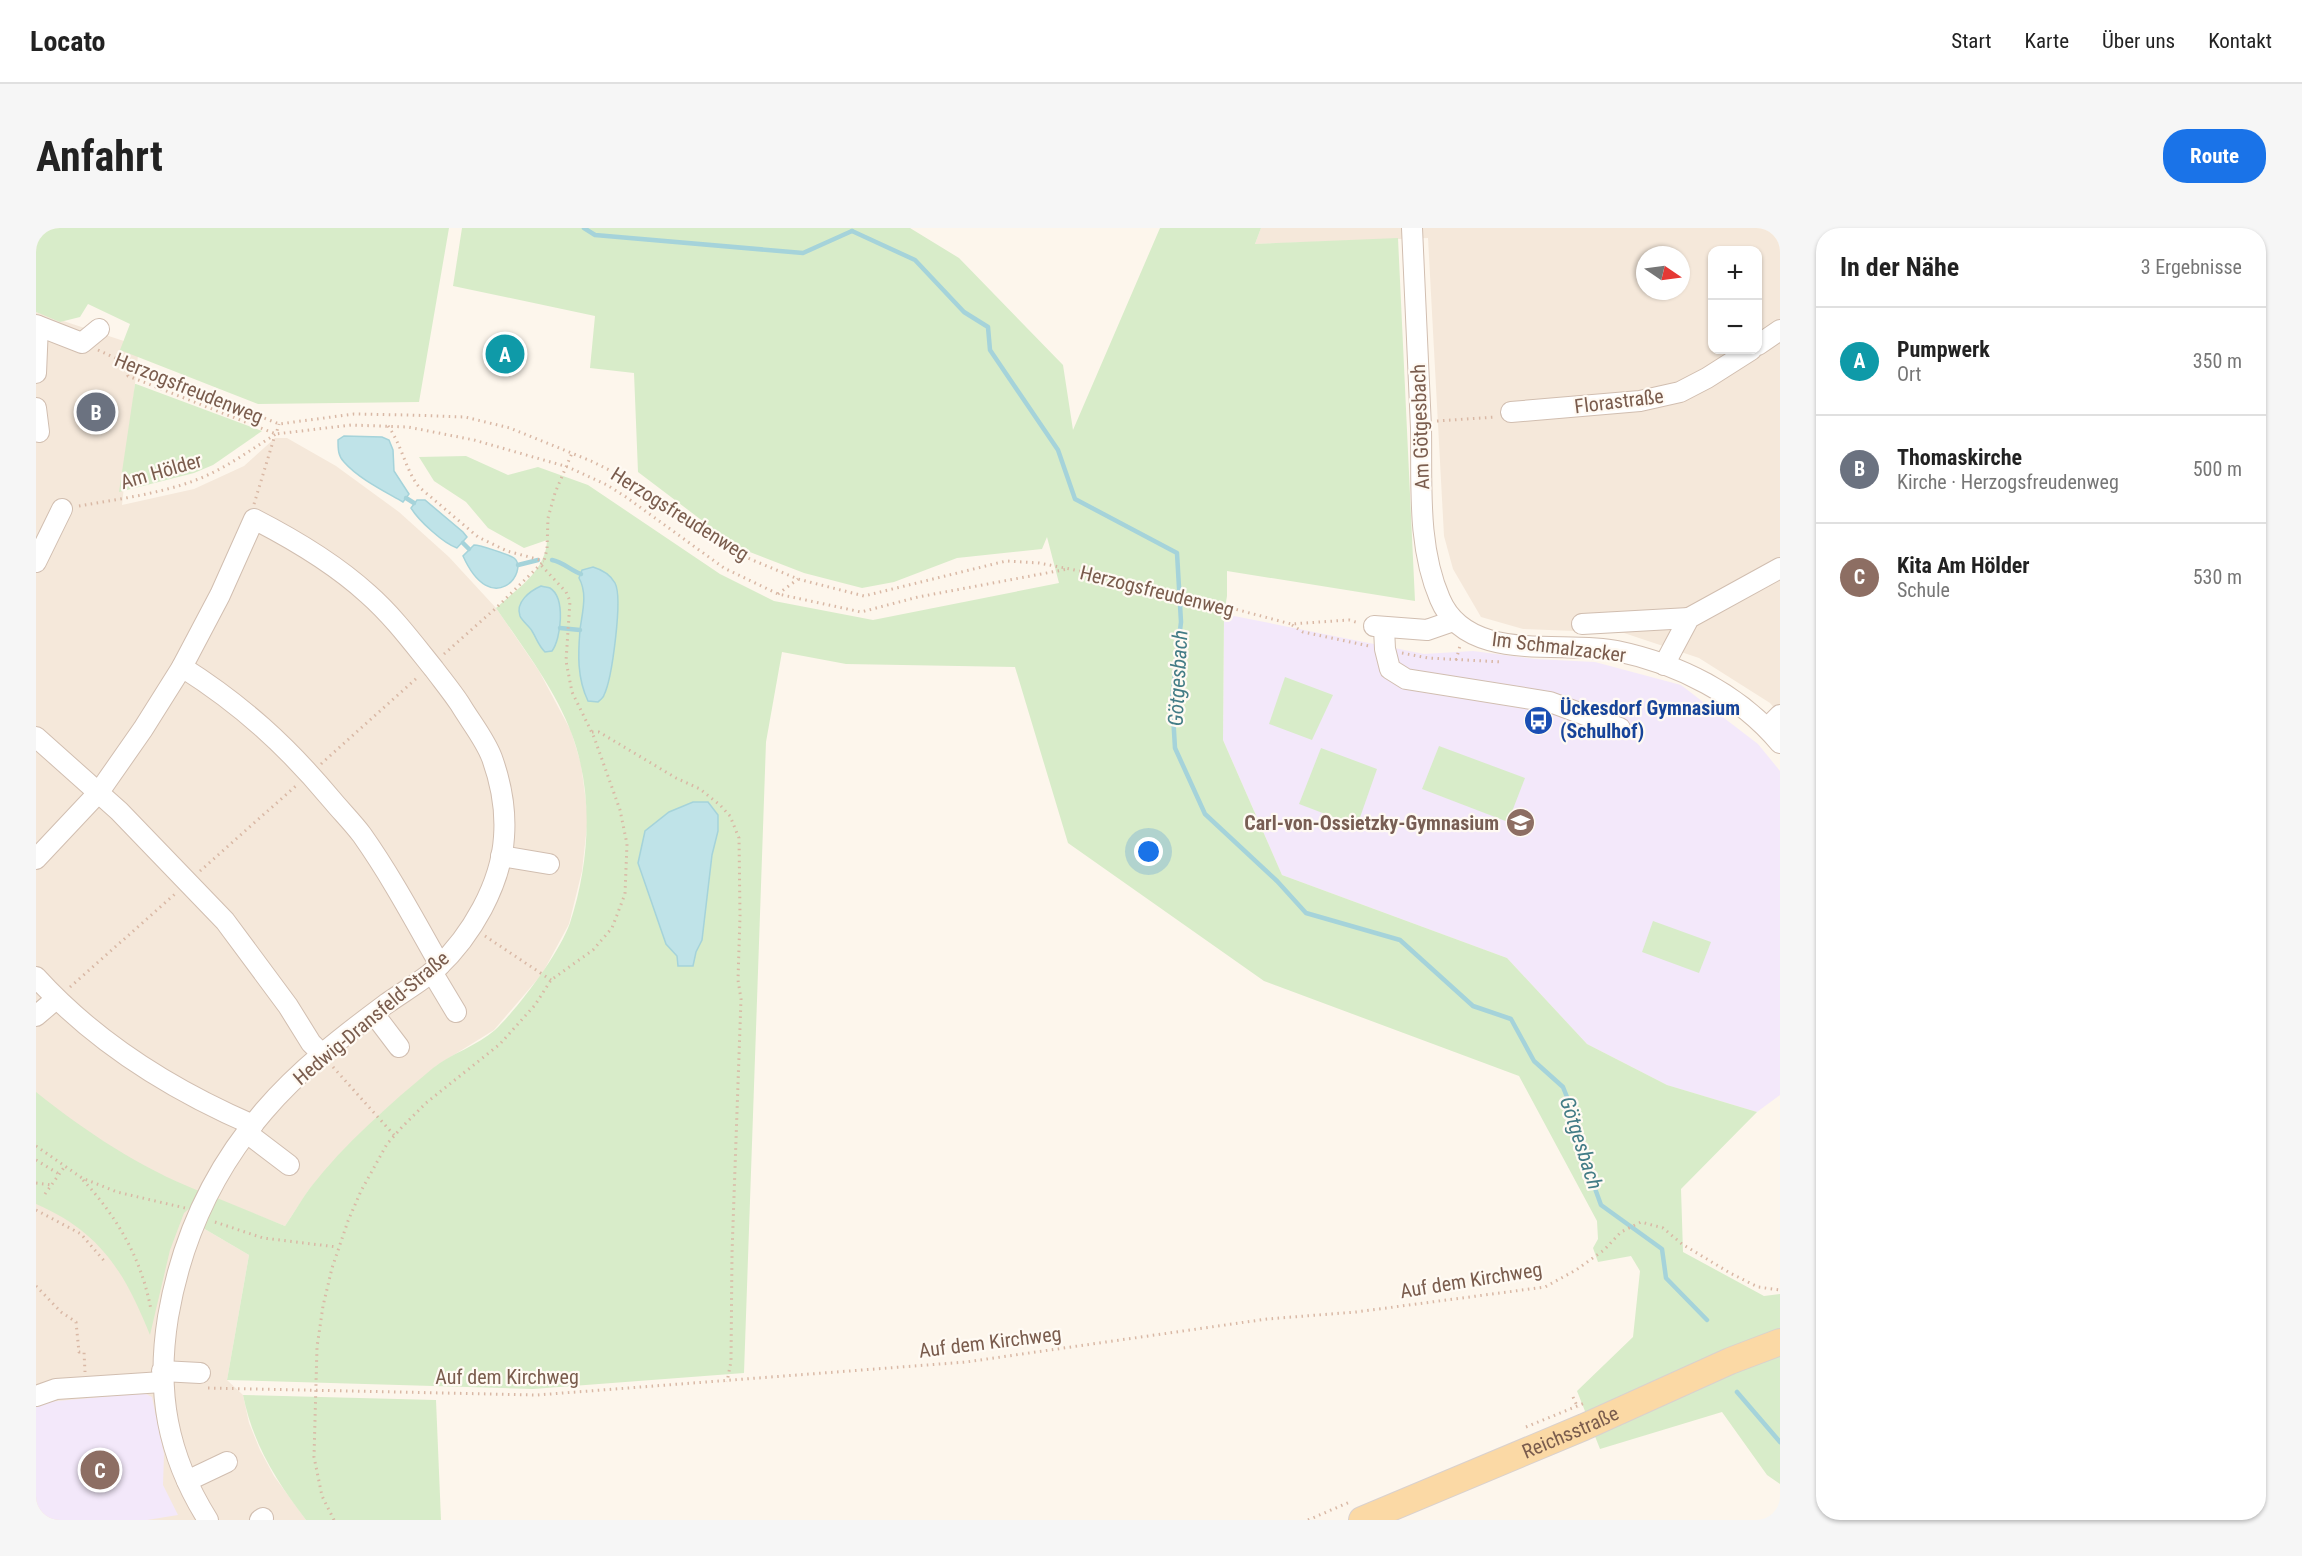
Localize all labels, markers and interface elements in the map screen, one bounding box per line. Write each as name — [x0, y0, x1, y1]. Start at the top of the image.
text: Locato — [30, 25, 106, 58]
text: Start — [1951, 29, 1992, 53]
text: Karte — [2025, 29, 2069, 53]
text: Über uns — [2102, 29, 2175, 53]
text: Kontakt — [2208, 29, 2272, 53]
button: Route — [2163, 129, 2266, 183]
text: Anfahrt — [36, 132, 163, 181]
north arrow — [1636, 246, 1690, 300]
map controls — [1708, 246, 1762, 354]
button: + — [1708, 246, 1762, 300]
text: In der Nähe — [1840, 252, 1959, 282]
text: 3 Ergebnisse — [2141, 255, 2242, 279]
button: − — [1708, 300, 1762, 354]
pin: A — [486, 332, 524, 376]
text: Pumpwerk — [1897, 337, 1990, 362]
street label: Herzogsfreudenweg — [111, 347, 267, 429]
text: A — [1854, 349, 1865, 373]
text: 350 m — [2193, 349, 2242, 373]
text: Ort — [1897, 362, 1922, 386]
street label: Am Götgesbach — [1406, 364, 1434, 490]
street label: Florastraße — [1573, 384, 1665, 418]
pin: B — [76, 390, 116, 435]
text: Thomaskirche — [1897, 445, 2022, 470]
street label: Am Hölder — [118, 448, 204, 494]
text: B — [1854, 457, 1865, 481]
text: 500 m — [2193, 457, 2242, 481]
street label: Herzogsfreudenweg — [607, 462, 753, 566]
text: Kirche · Herzogsfreudenweg — [1897, 470, 2119, 494]
text: Kita Am Hölder — [1897, 553, 2030, 578]
street label: Herzogsfreudenweg — [1077, 560, 1237, 622]
text: C — [1854, 565, 1865, 589]
text: 530 m — [2193, 565, 2242, 589]
text: Schule — [1897, 578, 1950, 602]
street label: Im Schmalzacker — [1491, 627, 1627, 667]
water label: Götgesbach — [1163, 629, 1193, 727]
place label: Ückesdorf Gymnasium (Schulhof) — [1560, 696, 1740, 743]
bus stop icon: Ückesdorf Gymnasium (Schulhof) — [1523, 704, 1555, 736]
school or university icon: Carl-von-Ossietzky-Gymnasium — [1504, 807, 1536, 839]
place label: Carl-von-Ossietzky-Gymnasium — [1244, 811, 1499, 835]
your location — [1134, 837, 1163, 866]
street label: Hedwig-Dransfeld-Straße — [288, 946, 454, 1090]
water label: Götgesbach — [1555, 1094, 1607, 1192]
street label: Auf dem Kirchweg — [1398, 1257, 1544, 1303]
street label: Auf dem Kirchweg — [917, 1321, 1063, 1363]
street label: Auf dem Kirchweg — [435, 1365, 579, 1389]
street label: Reichsstraße — [1518, 1401, 1622, 1464]
pin: C — [80, 1448, 120, 1492]

